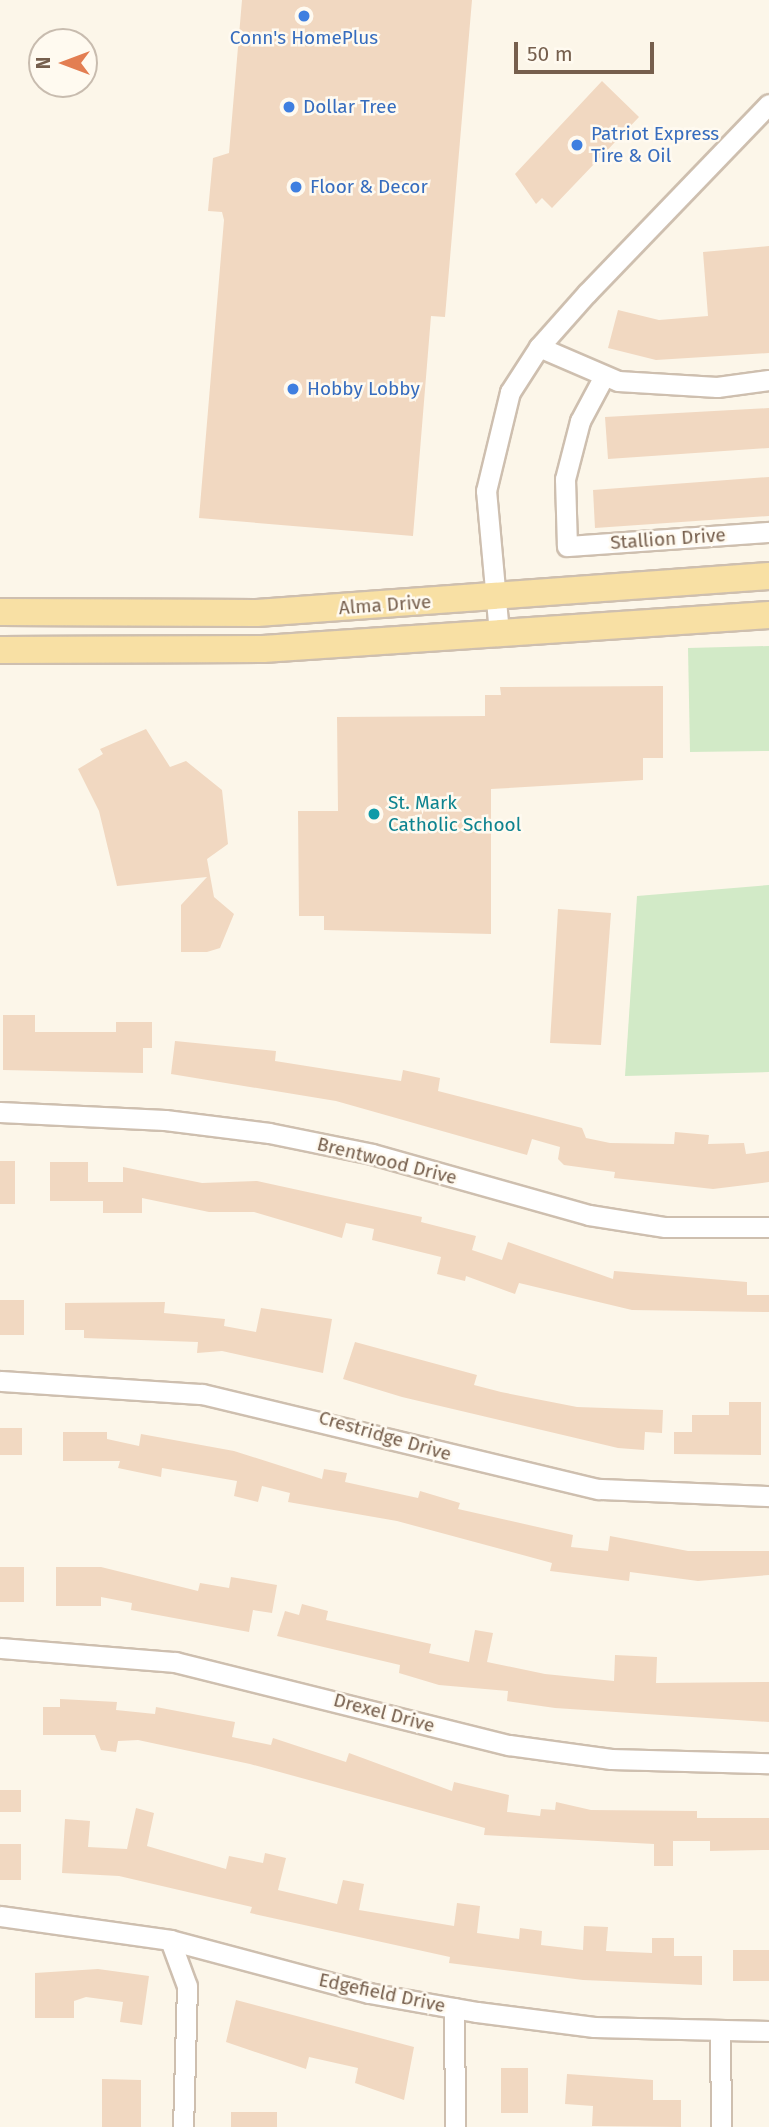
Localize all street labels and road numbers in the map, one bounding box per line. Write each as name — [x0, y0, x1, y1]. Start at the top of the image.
street label: Stallion Drive — [610, 524, 726, 554]
street label: Alma Drive — [338, 590, 432, 620]
street label: Brentwood Drive — [315, 1133, 459, 1189]
street label: Crestridge Drive — [316, 1406, 454, 1466]
street label: Drexel Drive — [331, 1689, 437, 1737]
street label: Edgefield Drive — [317, 1968, 447, 2018]

